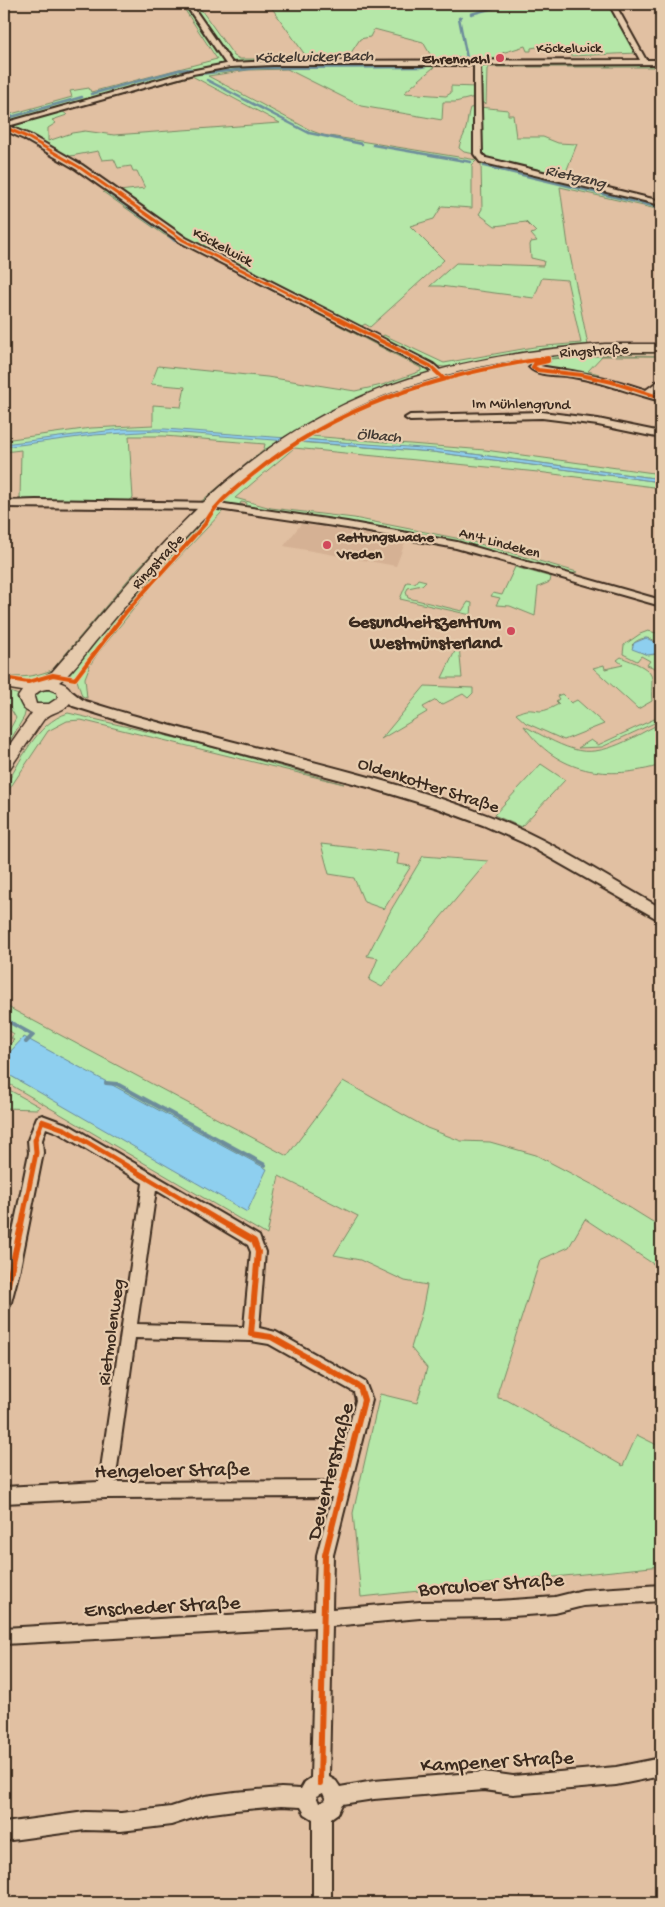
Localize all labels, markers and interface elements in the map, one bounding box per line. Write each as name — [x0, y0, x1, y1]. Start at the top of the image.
street label: Köckelwick — [536, 40, 603, 58]
water label: Köckelwicker Bach — [255, 48, 374, 69]
place label: Ehrenmahl — [422, 51, 491, 69]
marker: Ehrenmahl — [494, 52, 506, 64]
water label: Rietgang — [543, 162, 608, 195]
street label: Köckelwick — [189, 224, 256, 272]
street label: Ringstraße — [559, 341, 629, 363]
street label: Im Mühlengrund — [472, 395, 571, 415]
water label: Ölbach — [356, 426, 402, 449]
street label: An't Lindeken — [457, 524, 542, 563]
place label: Rettungswache Vreden — [336, 529, 435, 564]
street label: Ringstraße — [128, 531, 189, 594]
marker: Rettungswache Vreden — [321, 539, 333, 551]
place label: Gesundheitszentrum Westmünsterland — [349, 613, 503, 655]
marker: Gesundheitszentrum Westmünsterland — [505, 625, 517, 637]
street label: Oldenkotter Straße — [355, 754, 502, 819]
street label: Rietmolenweg — [95, 1278, 130, 1387]
street label: Deventerstraße — [303, 1400, 362, 1545]
street label: Hengeloer Straße — [94, 1459, 251, 1486]
street label: Borculoer Straße — [417, 1569, 566, 1604]
street label: Enscheder Straße — [83, 1592, 242, 1625]
street label: Kampener Straße — [420, 1747, 576, 1780]

